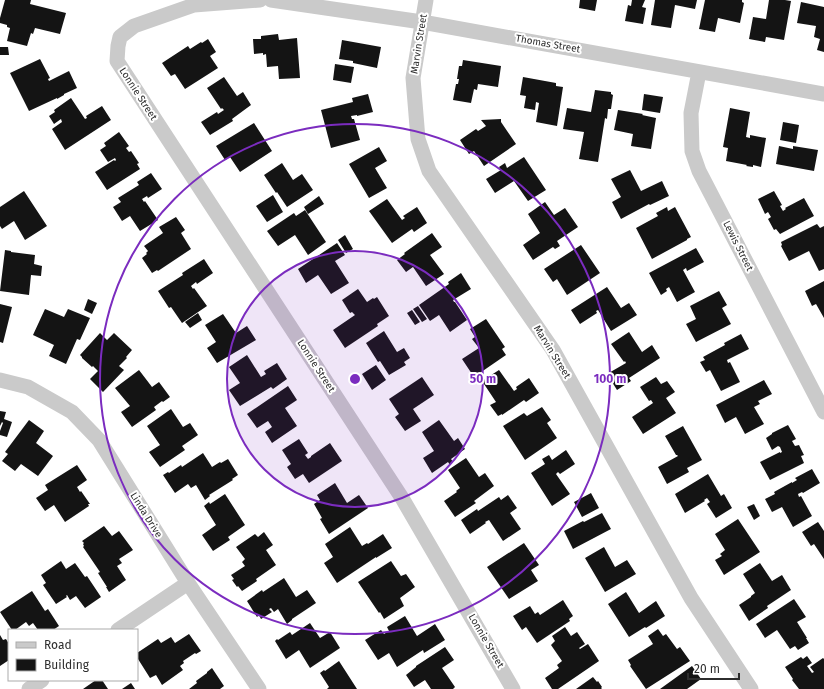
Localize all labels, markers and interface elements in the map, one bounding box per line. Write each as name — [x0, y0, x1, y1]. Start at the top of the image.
street label: Marvin Street — [408, 13, 430, 75]
street label: Thomas Street — [515, 32, 582, 56]
street label: Lonnie Street — [117, 65, 160, 123]
street label: Lewis Street — [720, 219, 756, 273]
street label: Marvin Street — [531, 323, 573, 381]
street label: Lonnie Street — [295, 337, 338, 395]
centre of rings — [348, 372, 362, 386]
text: 50 m — [470, 372, 496, 386]
text: 100 m — [594, 372, 626, 386]
street label: Linda Drive — [127, 490, 165, 540]
street label: Lonnie Street — [466, 612, 506, 670]
legend — [8, 629, 138, 681]
text: Road — [44, 638, 72, 652]
scale bar — [688, 655, 739, 681]
text: Building — [44, 658, 90, 672]
text: 20 m — [694, 662, 720, 676]

